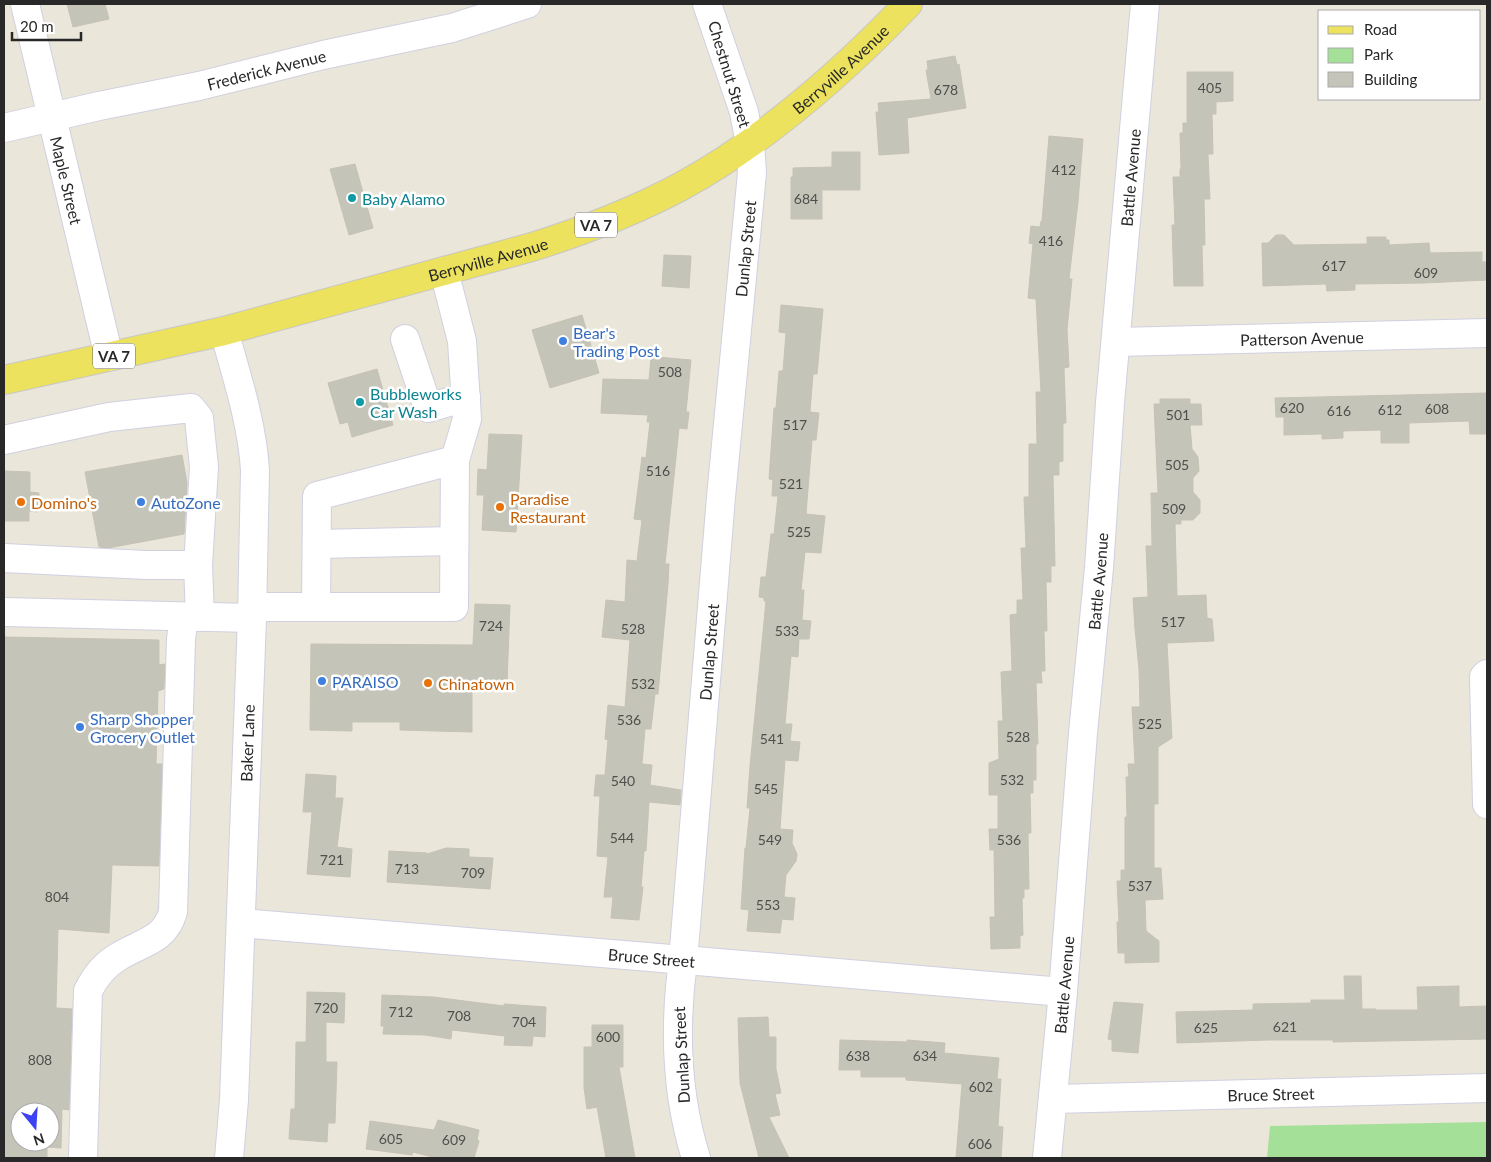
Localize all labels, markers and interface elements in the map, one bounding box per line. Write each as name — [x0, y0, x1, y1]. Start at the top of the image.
scale bar — [12, 10, 81, 42]
legend — [1318, 10, 1481, 100]
text: 20 m — [20, 17, 54, 35]
street label: Chestnut Street — [705, 18, 755, 130]
street label: Berryville Avenue — [788, 20, 892, 117]
text: Road — [1364, 20, 1397, 38]
street label: Frederick Avenue — [205, 45, 328, 93]
text: Park — [1364, 45, 1394, 63]
text: Building — [1364, 70, 1417, 88]
house number: 405 — [1198, 79, 1222, 96]
house number: 678 — [934, 81, 958, 98]
street label: Battle Avenue — [1116, 128, 1144, 227]
street label: Maple Street — [47, 134, 87, 226]
house number: 412 — [1052, 161, 1076, 178]
place label: Baby Alamo — [362, 189, 445, 208]
house number: 684 — [794, 190, 818, 207]
marker: Baby Alamo — [346, 192, 358, 204]
street label: Dunlap Street — [731, 199, 759, 298]
road number: VA 7 — [575, 212, 617, 238]
house number: 416 — [1039, 232, 1063, 249]
street label: Berryville Avenue — [426, 233, 550, 284]
house number: 617 — [1322, 257, 1346, 274]
house number: 609 — [1414, 264, 1438, 281]
place label: Bear's Trading Post — [573, 323, 660, 360]
street label: Patterson Avenue — [1240, 326, 1364, 348]
marker: Bear's Trading Post — [557, 335, 569, 347]
road number: VA 7 — [93, 344, 135, 368]
house number: 508 — [658, 363, 682, 380]
place label: Bubbleworks Car Wash — [370, 384, 462, 421]
marker: Bubbleworks Car Wash — [354, 396, 366, 408]
house number: 620 — [1280, 399, 1304, 416]
house number: 608 — [1425, 400, 1449, 417]
house number: 612 — [1378, 401, 1402, 418]
house number: 616 — [1327, 402, 1351, 419]
house number: 501 — [1166, 406, 1190, 423]
house number: 517 — [783, 416, 807, 433]
house number: 505 — [1165, 456, 1189, 473]
house number: 516 — [646, 462, 670, 479]
house number: 521 — [779, 475, 803, 492]
place label: Paradise Restaurant — [510, 489, 586, 526]
place label: Domino's — [31, 493, 97, 512]
place label: AutoZone — [151, 493, 221, 512]
marker: Domino's — [15, 496, 27, 508]
marker: AutoZone — [135, 496, 147, 508]
house number: 509 — [1162, 500, 1186, 517]
marker: Paradise Restaurant — [494, 501, 506, 513]
house number: 525 — [787, 523, 811, 540]
street label: Battle Avenue — [1084, 532, 1111, 631]
street label: Dunlap Street — [695, 603, 722, 701]
house number: 517 — [1161, 613, 1185, 630]
house number: 724 — [479, 617, 503, 634]
house number: 528 — [621, 620, 645, 637]
house number: 533 — [775, 622, 799, 639]
place label: PARAISO — [332, 672, 399, 691]
place label: Chinatown — [438, 674, 514, 693]
marker: PARAISO — [316, 675, 328, 687]
house number: 532 — [631, 675, 655, 692]
marker: Chinatown — [422, 677, 434, 689]
street label: Baker Lane — [236, 704, 258, 782]
place label: Sharp Shopper Grocery Outlet — [90, 709, 195, 746]
house number: 536 — [617, 711, 641, 728]
house number: 525 — [1138, 715, 1162, 732]
marker: Sharp Shopper Grocery Outlet — [74, 721, 86, 733]
house number: 528 — [1006, 728, 1030, 745]
house number: 541 — [760, 730, 784, 747]
house number: 532 — [1000, 771, 1024, 788]
house number: 540 — [611, 772, 635, 789]
house number: 545 — [754, 780, 778, 797]
house number: 544 — [610, 829, 634, 846]
house number: 549 — [758, 831, 782, 848]
house number: 536 — [997, 831, 1021, 848]
house number: 721 — [320, 851, 344, 868]
house number: 713 — [395, 860, 419, 877]
house number: 709 — [461, 864, 485, 881]
house number: 537 — [1128, 877, 1152, 894]
house number: 804 — [45, 888, 69, 905]
house number: 553 — [756, 896, 780, 913]
street label: Battle Avenue — [1050, 935, 1077, 1034]
street label: Bruce Street — [607, 944, 696, 970]
house number: 720 — [314, 999, 338, 1016]
house number: 712 — [389, 1003, 413, 1020]
street label: Dunlap Street — [669, 1006, 693, 1104]
house number: 708 — [447, 1007, 471, 1024]
house number: 704 — [512, 1013, 536, 1030]
house number: 621 — [1273, 1018, 1297, 1035]
house number: 625 — [1194, 1019, 1218, 1036]
house number: 600 — [596, 1028, 620, 1045]
house number: 638 — [846, 1047, 870, 1064]
house number: 634 — [913, 1047, 937, 1064]
house number: 808 — [28, 1051, 52, 1068]
house number: 602 — [969, 1078, 993, 1095]
street label: Bruce Street — [1227, 1083, 1315, 1104]
north arrow — [10, 1102, 60, 1152]
text: N — [31, 1130, 47, 1150]
house number: 605 — [379, 1130, 403, 1147]
house number: 609 — [442, 1131, 466, 1148]
house number: 606 — [968, 1135, 992, 1152]

